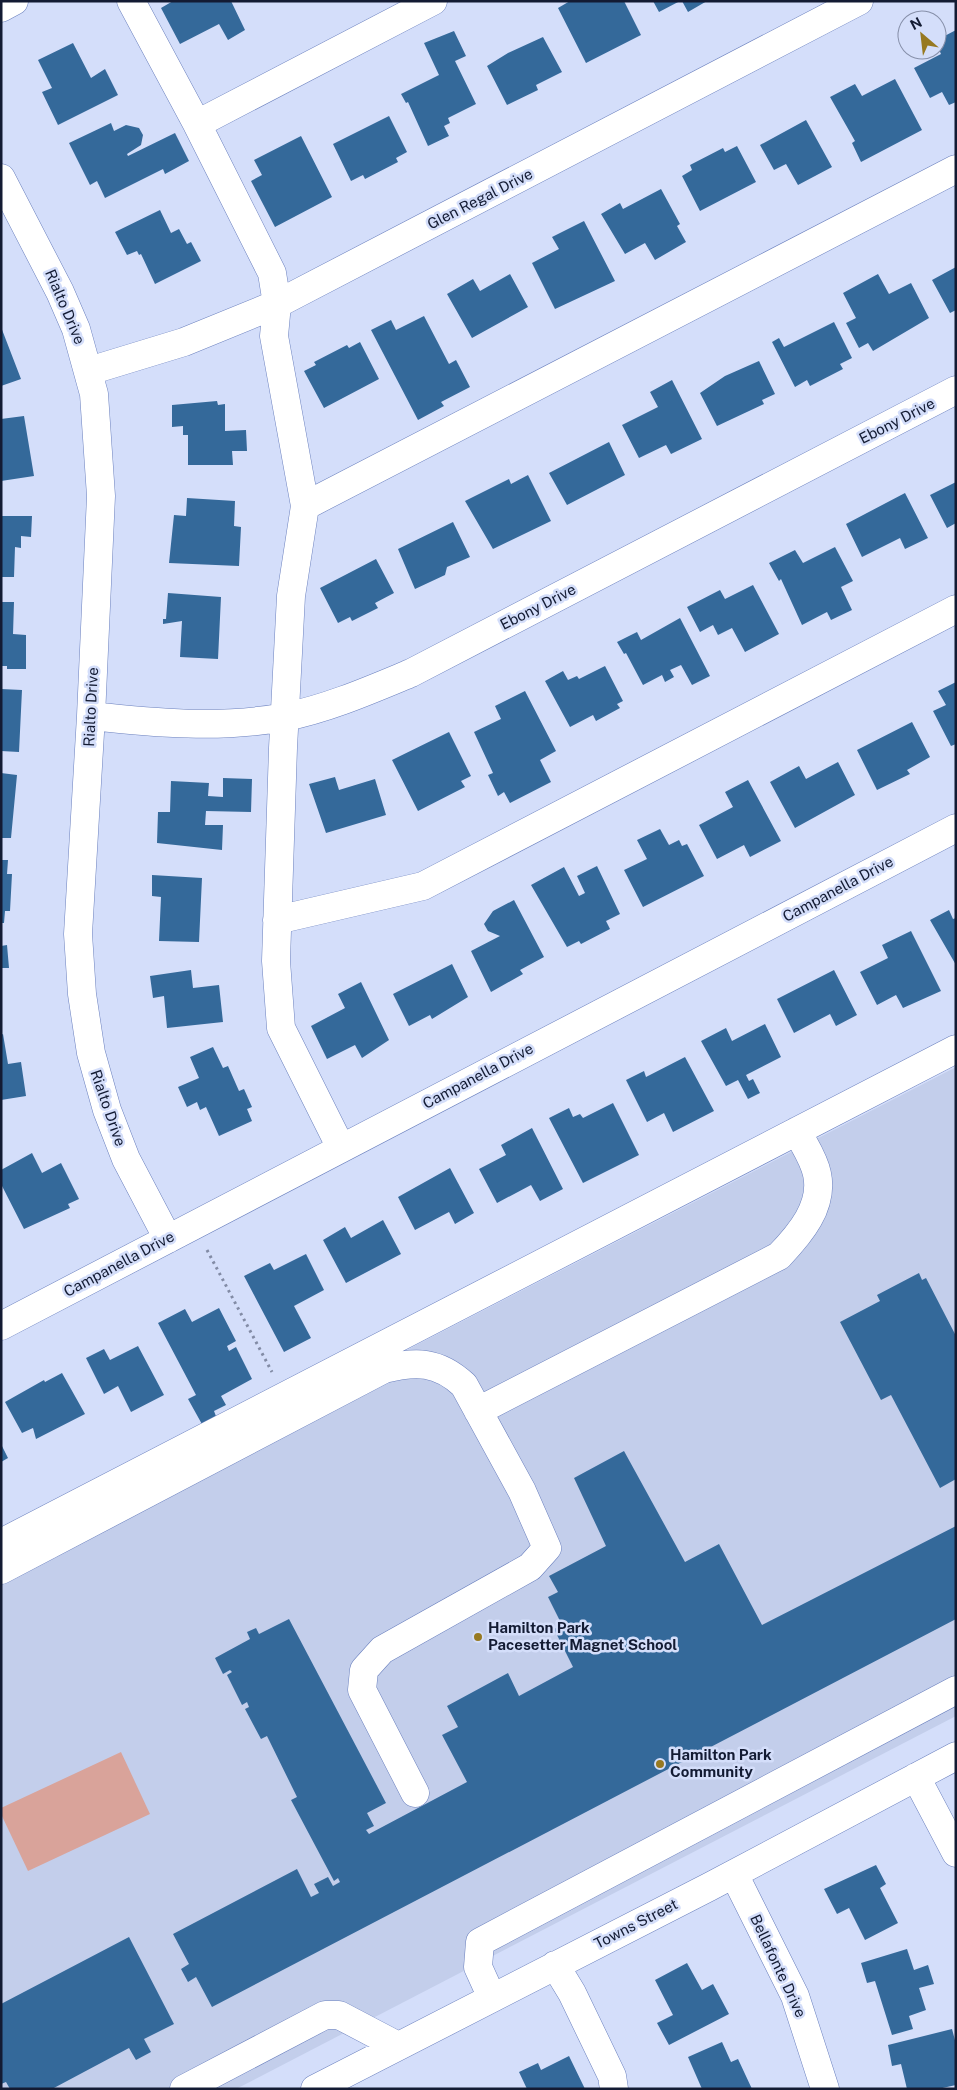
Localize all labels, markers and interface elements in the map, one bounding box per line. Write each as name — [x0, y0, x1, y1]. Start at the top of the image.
north arrow — [897, 10, 947, 60]
text: N — [907, 14, 924, 33]
street label: Glen Regal Drive — [424, 165, 535, 232]
street label: Rialto Drive — [42, 267, 89, 347]
street label: Ebony Drive — [856, 394, 937, 447]
street label: Ebony Drive — [497, 580, 578, 633]
street label: Rialto Drive — [80, 667, 101, 747]
street label: Campanella Drive — [780, 852, 896, 925]
street label: Campanella Drive — [420, 1039, 536, 1112]
street label: Rialto Drive — [87, 1067, 129, 1148]
street label: Campanella Drive — [61, 1227, 177, 1300]
place label: Hamilton Park Pacesetter Magnet School — [488, 1619, 677, 1653]
marker: Hamilton Park Pacesetter Magnet School — [472, 1631, 484, 1643]
place label: Hamilton Park Community — [670, 1746, 772, 1780]
marker: Hamilton Park Community — [654, 1758, 666, 1770]
street label: Towns Street — [591, 1895, 681, 1952]
street label: Bellafonte Drive — [747, 1912, 810, 2020]

